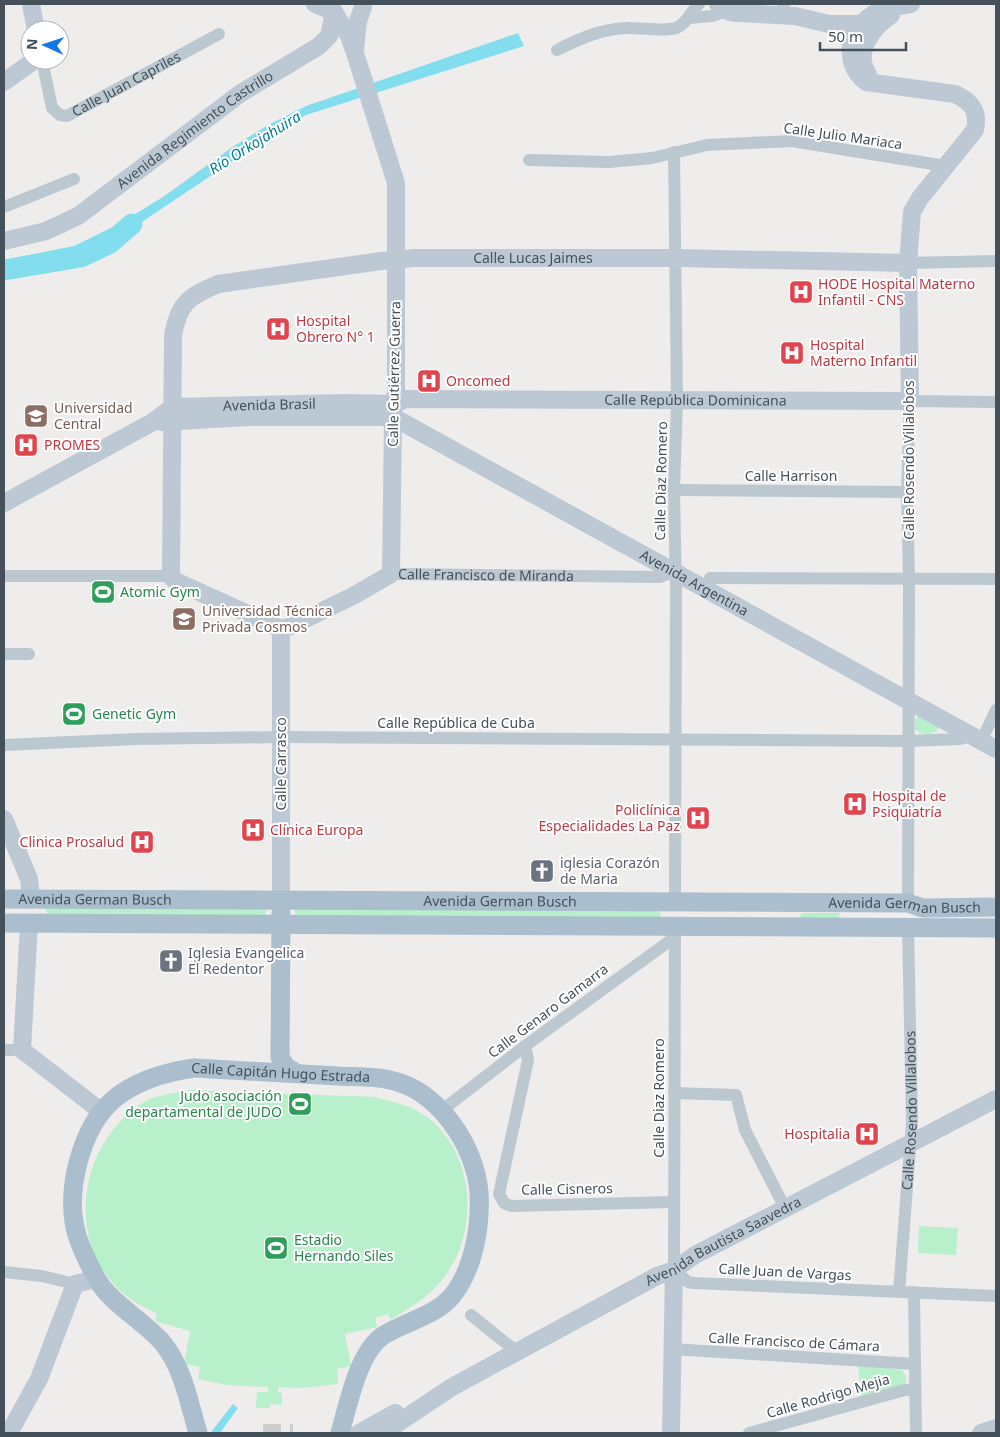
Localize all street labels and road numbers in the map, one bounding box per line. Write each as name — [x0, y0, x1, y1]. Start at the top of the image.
street label: Calle Juan Capriles — [68, 46, 184, 121]
street label: Avenida Regimiento Castrillo — [113, 66, 276, 193]
street label: Calle Julio Mariaca — [783, 118, 904, 153]
street label: Calle Lucas Jaimes — [473, 248, 593, 267]
street label: Calle Gutiérrez Guerra — [383, 301, 404, 447]
street label: Calle Rosendo Villalobos — [899, 380, 918, 540]
street label: Calle República Dominicana — [604, 390, 787, 410]
street label: Avenida Brasil — [223, 394, 316, 415]
street label: Calle Diaz Romero — [650, 421, 671, 541]
street label: Calle Harrison — [745, 466, 837, 485]
street label: Avenida Argentina — [637, 545, 752, 620]
street label: Calle Francisco de Miranda — [398, 564, 574, 585]
street label: Calle República de Cuba — [377, 713, 535, 732]
street label: Calle Carrasco — [271, 717, 290, 811]
street label: Avenida German Busch — [18, 889, 172, 909]
street label: Avenida German Busch — [423, 891, 577, 911]
street label: Avenida German Busch — [828, 893, 981, 917]
street label: Calle Genaro Gamarra — [484, 959, 612, 1062]
street label: Calle Rosendo Villalobos — [897, 1030, 921, 1191]
street label: Calle Diaz Romero — [649, 1038, 668, 1158]
street label: Calle Capitán Hugo Estrada — [191, 1058, 371, 1086]
street label: Calle Cisneros — [521, 1178, 613, 1199]
street label: Avenida Bautista Saavedra — [641, 1192, 804, 1290]
street label: Calle Juan de Vargas — [718, 1259, 852, 1284]
street label: Calle Francisco de Cámara — [708, 1328, 880, 1355]
street label: Calle Rodrigo Mejia — [764, 1369, 892, 1422]

